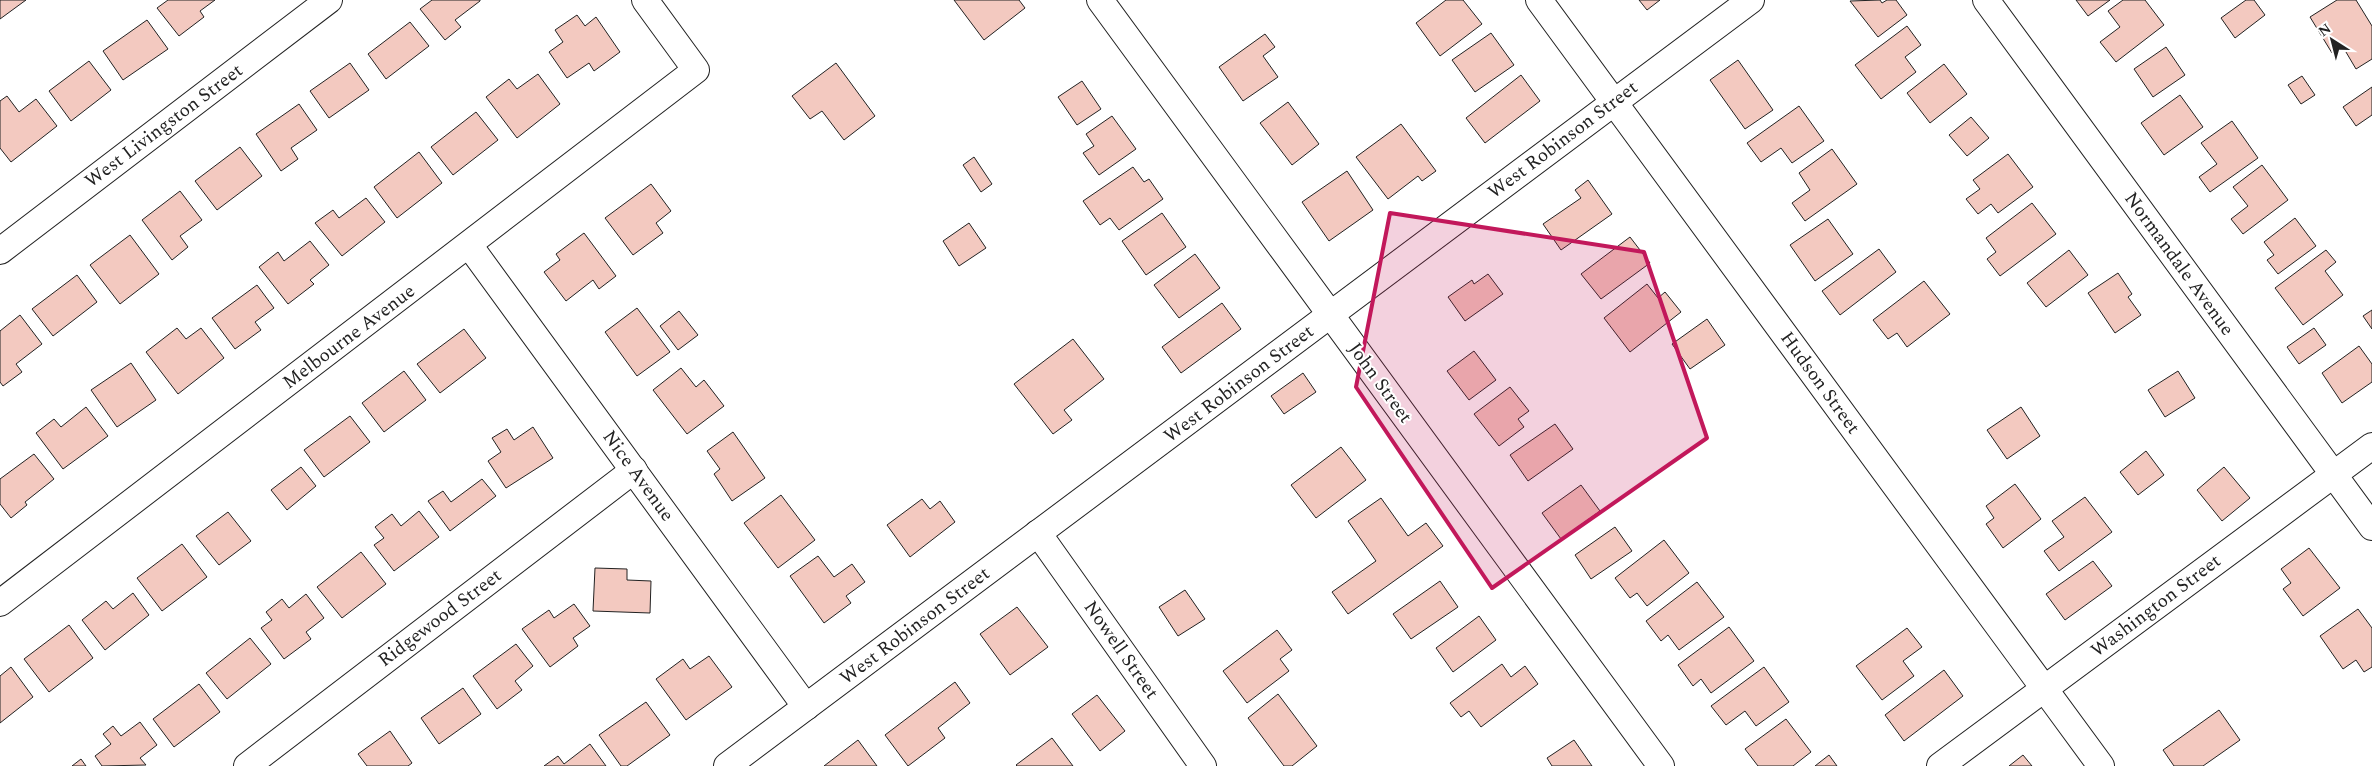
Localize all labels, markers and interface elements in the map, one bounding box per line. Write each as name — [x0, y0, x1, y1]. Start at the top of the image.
north arrow — [2307, 15, 2357, 65]
text: N — [2314, 18, 2335, 42]
street label: West Livingston Street — [79, 57, 250, 195]
street label: West Robinson Street — [1482, 74, 1644, 206]
street label: Normandale Avenue — [2117, 186, 2241, 342]
street label: Melbourne Avenue — [276, 277, 422, 397]
street label: West Robinson Street — [1158, 318, 1320, 450]
street label: Hudson Street — [1773, 326, 1867, 441]
street label: John Street — [1341, 336, 1420, 430]
street label: Nice Avenue — [595, 424, 681, 528]
street label: Washington Street — [2085, 547, 2228, 665]
street label: West Robinson Street — [834, 560, 996, 692]
street label: Ridgewood Street — [372, 561, 508, 674]
street label: Nowell Street — [1076, 595, 1166, 706]

